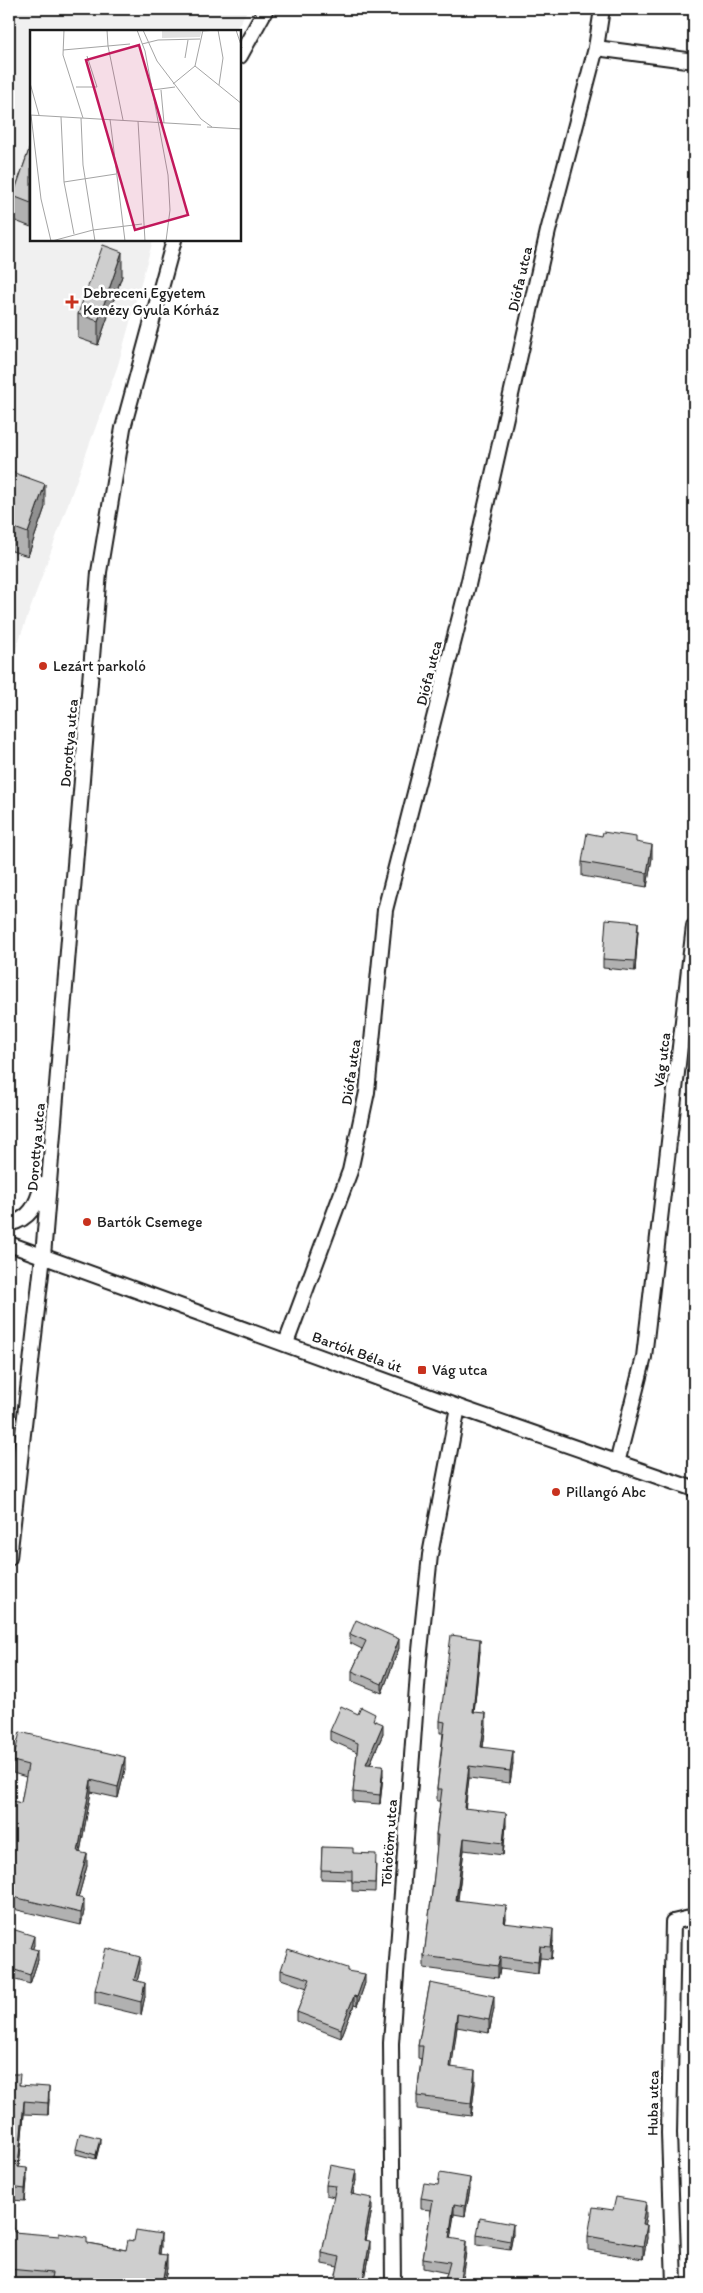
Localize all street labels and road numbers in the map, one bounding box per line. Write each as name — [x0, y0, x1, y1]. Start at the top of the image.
street label: Diófa utca — [504, 244, 536, 313]
street label: Diófa utca — [412, 638, 446, 708]
street label: Dorottya utca — [56, 698, 82, 788]
street label: Vág utca — [650, 1031, 674, 1089]
street label: Diófa utca — [337, 1038, 365, 1106]
street label: Dorottya utca — [23, 1102, 49, 1192]
street label: Bartók Béla út — [310, 1327, 405, 1377]
street label: Töhötöm utca — [377, 1798, 401, 1887]
street label: Huba utca — [643, 2070, 663, 2136]

